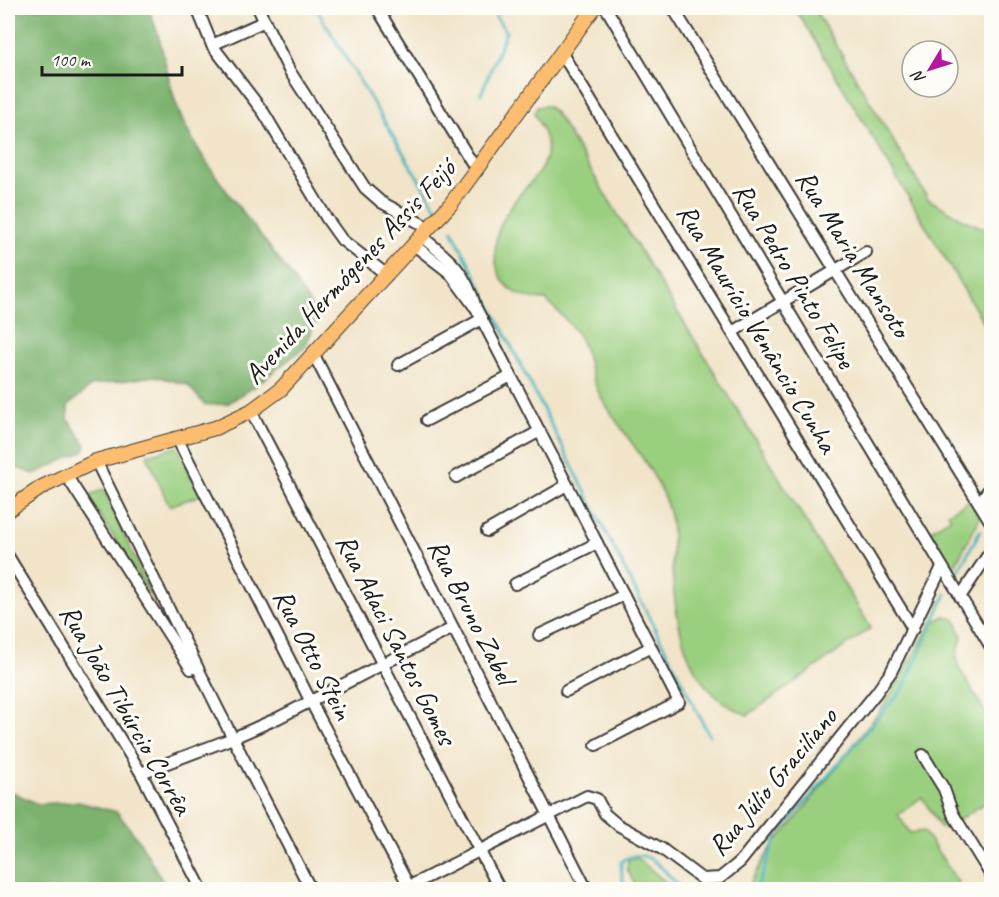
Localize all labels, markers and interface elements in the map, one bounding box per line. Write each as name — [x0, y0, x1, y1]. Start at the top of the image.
scale bar — [42, 39, 182, 77]
north arrow — [900, 39, 960, 99]
text: 100 m — [51, 49, 92, 71]
text: N — [906, 65, 930, 88]
street label: Avenida Hermógenes Assis Feijó — [236, 149, 466, 391]
street label: Rua Maria Mansoto — [788, 163, 921, 346]
street label: Rua Pedro Pinto Felipe — [725, 176, 865, 376]
street label: Rua Maurício Venâncio Cunha — [669, 197, 847, 461]
street label: Rua Adaci Santos Gomes — [328, 528, 466, 753]
street label: Rua Bruno Zabel — [420, 533, 525, 694]
street label: Rua Otto Stein — [266, 583, 362, 727]
street label: Rua João Tibúrcio Corrêa — [52, 598, 202, 822]
street label: Rua Júlio Graciliano — [700, 698, 846, 863]

